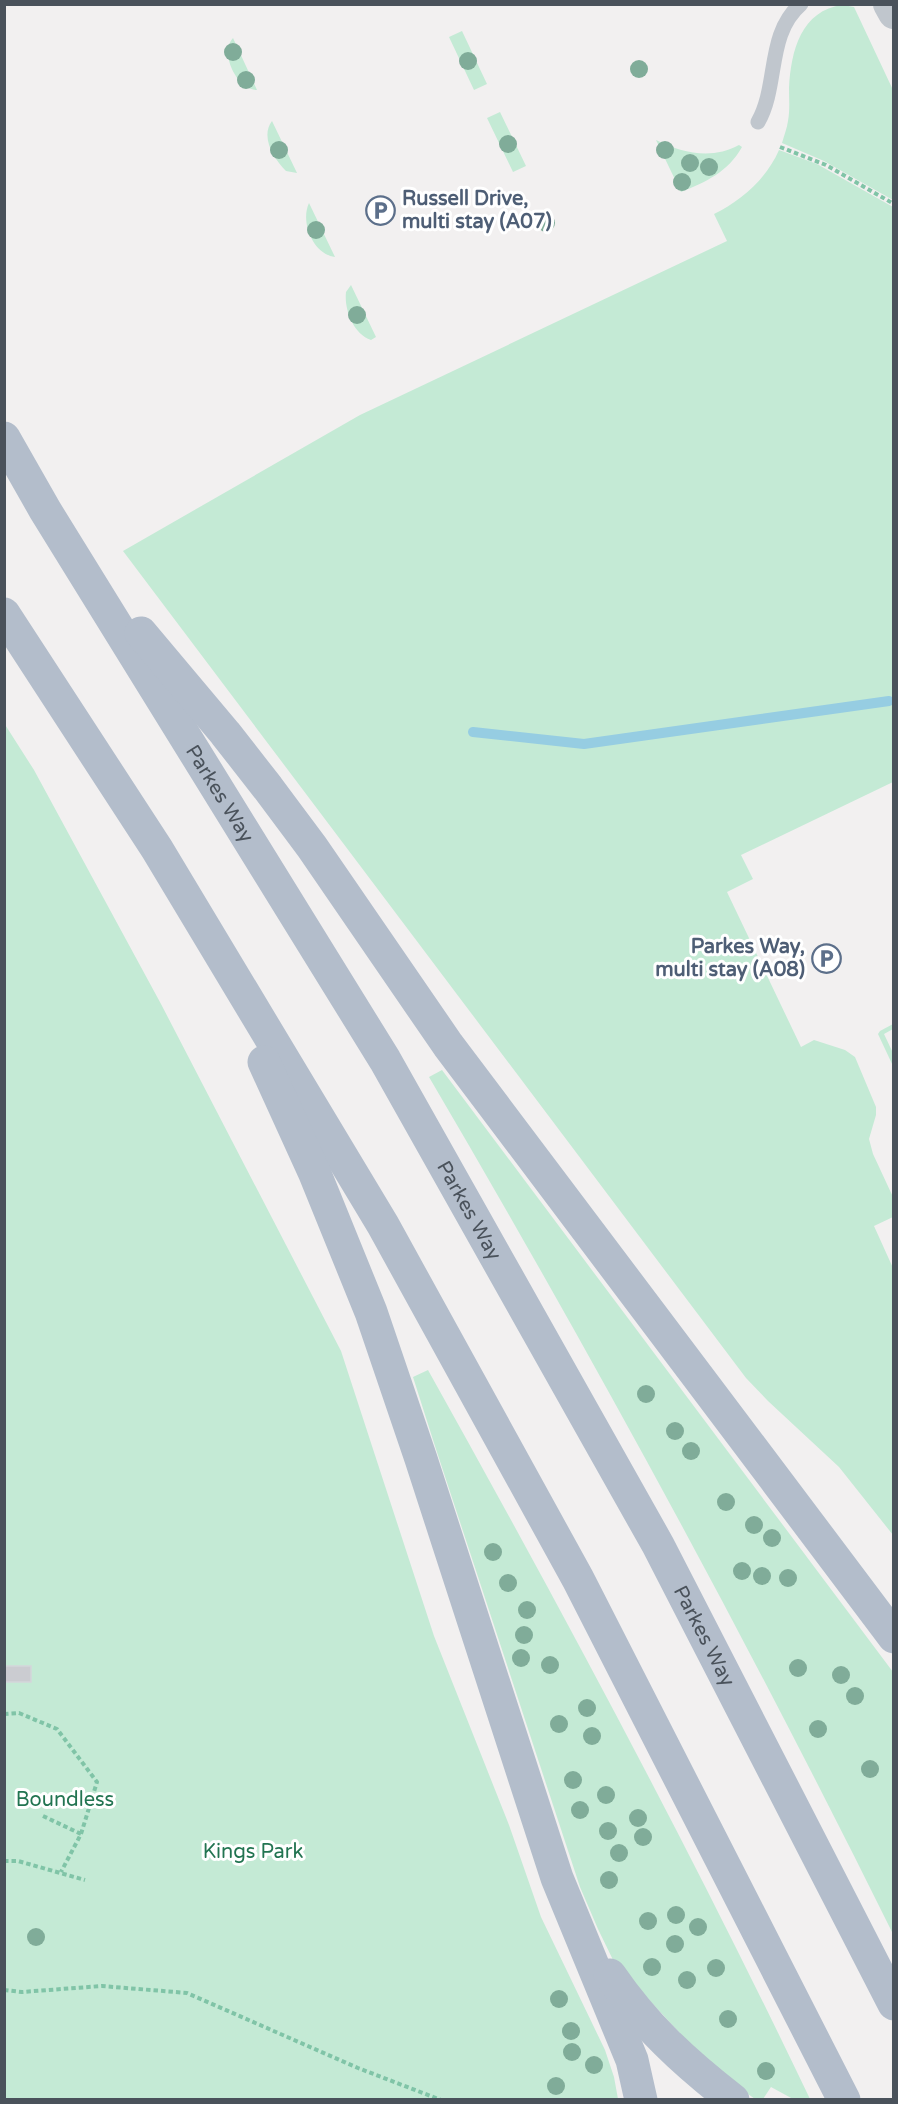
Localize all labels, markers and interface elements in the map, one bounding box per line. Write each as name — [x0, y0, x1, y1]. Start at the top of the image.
place label: Russell Drive, multi stay (A07) — [402, 187, 552, 234]
parking icon: Russell Drive, multi stay (A07) — [365, 194, 397, 226]
street label: Parkes Way — [180, 741, 259, 847]
place label: Parkes Way, multi stay (A08) — [655, 935, 805, 982]
parking icon: Parkes Way, multi stay (A08) — [810, 942, 842, 974]
street label: Parkes Way — [431, 1157, 506, 1265]
street label: Parkes Way — [668, 1582, 740, 1691]
park label: Boundless — [16, 1788, 114, 1812]
park label: Kings Park — [203, 1840, 303, 1864]

